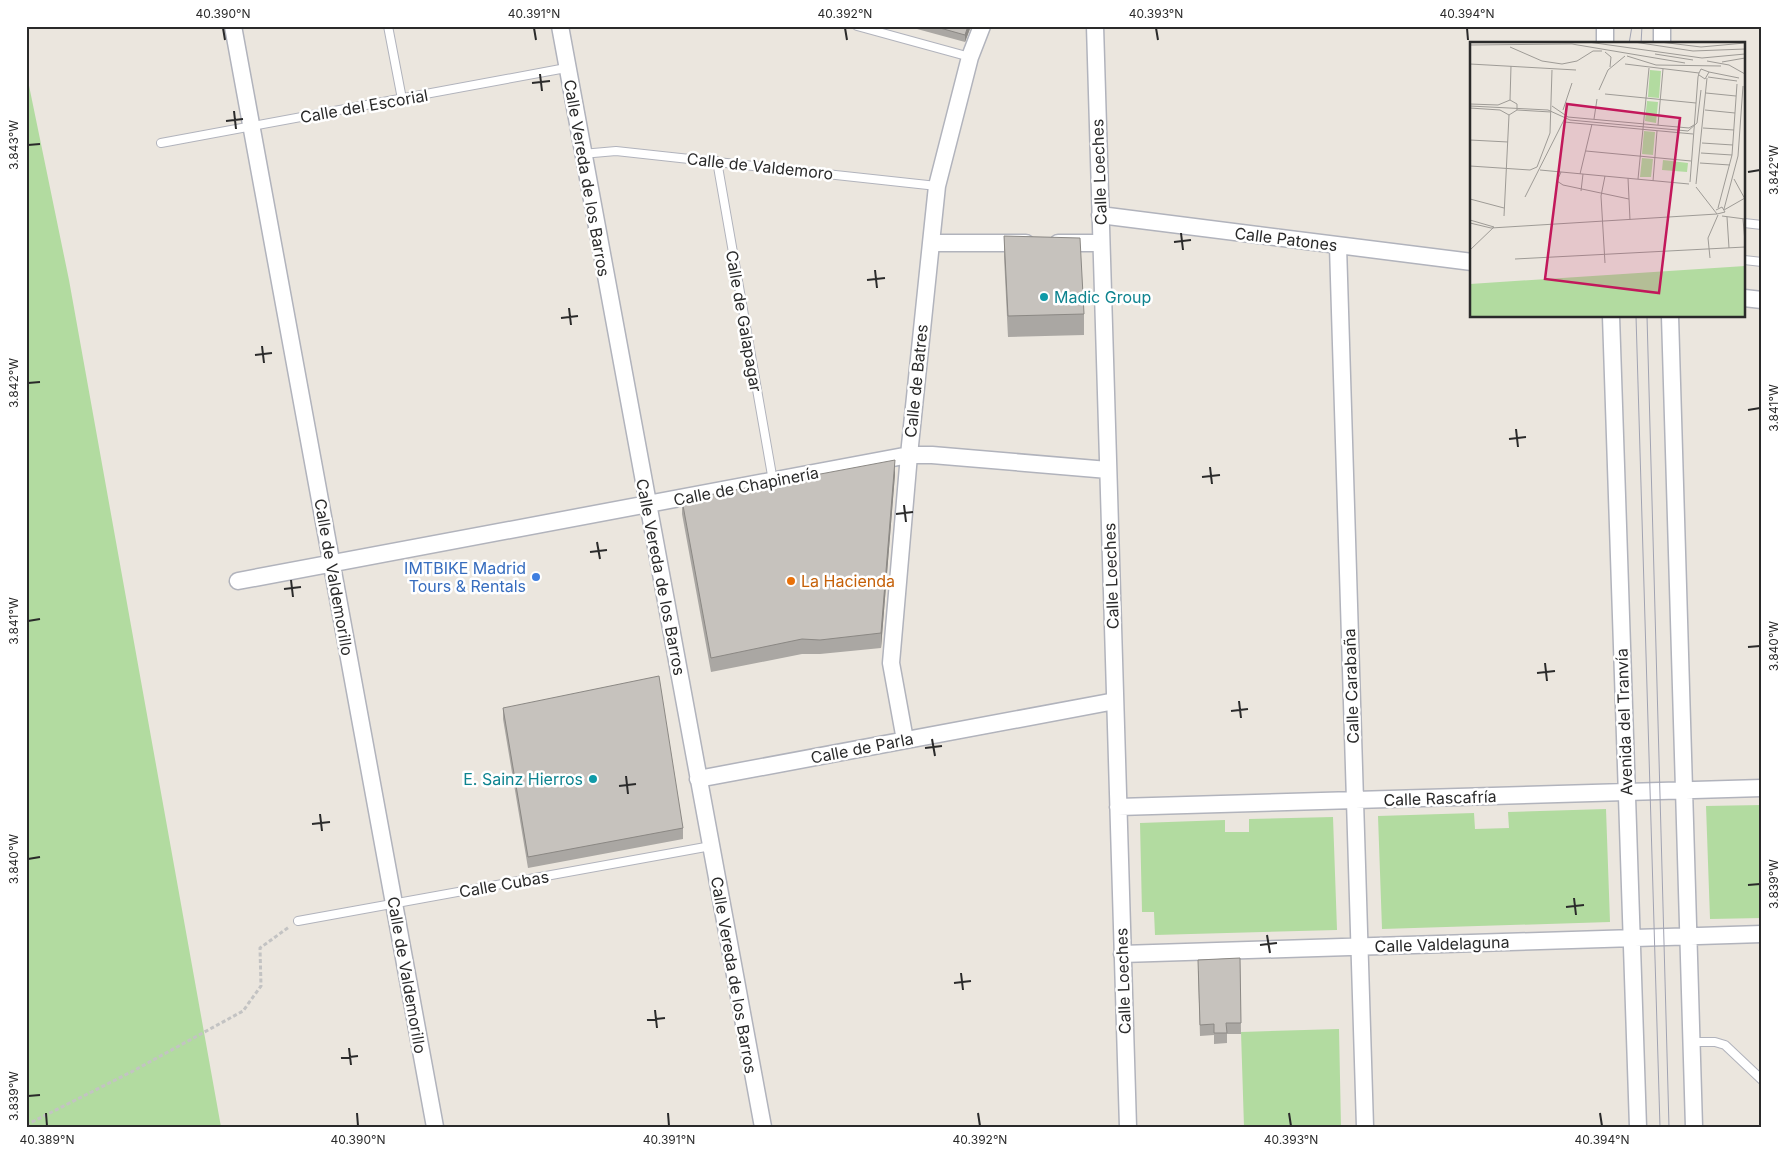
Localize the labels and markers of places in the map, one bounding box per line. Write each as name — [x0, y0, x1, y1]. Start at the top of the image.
place label: Madic Group — [1054, 287, 1151, 307]
marker: Madic Group — [1038, 291, 1050, 303]
place label: IMTBIKE Madrid Tours & Rentals — [404, 558, 526, 596]
marker: IMTBIKE Madrid Tours & Rentals — [530, 571, 542, 583]
place label: La Hacienda — [801, 571, 895, 591]
marker: La Hacienda — [785, 575, 797, 587]
place label: E. Sainz Hierros — [463, 769, 583, 789]
marker: E. Sainz Hierros — [587, 773, 599, 785]

